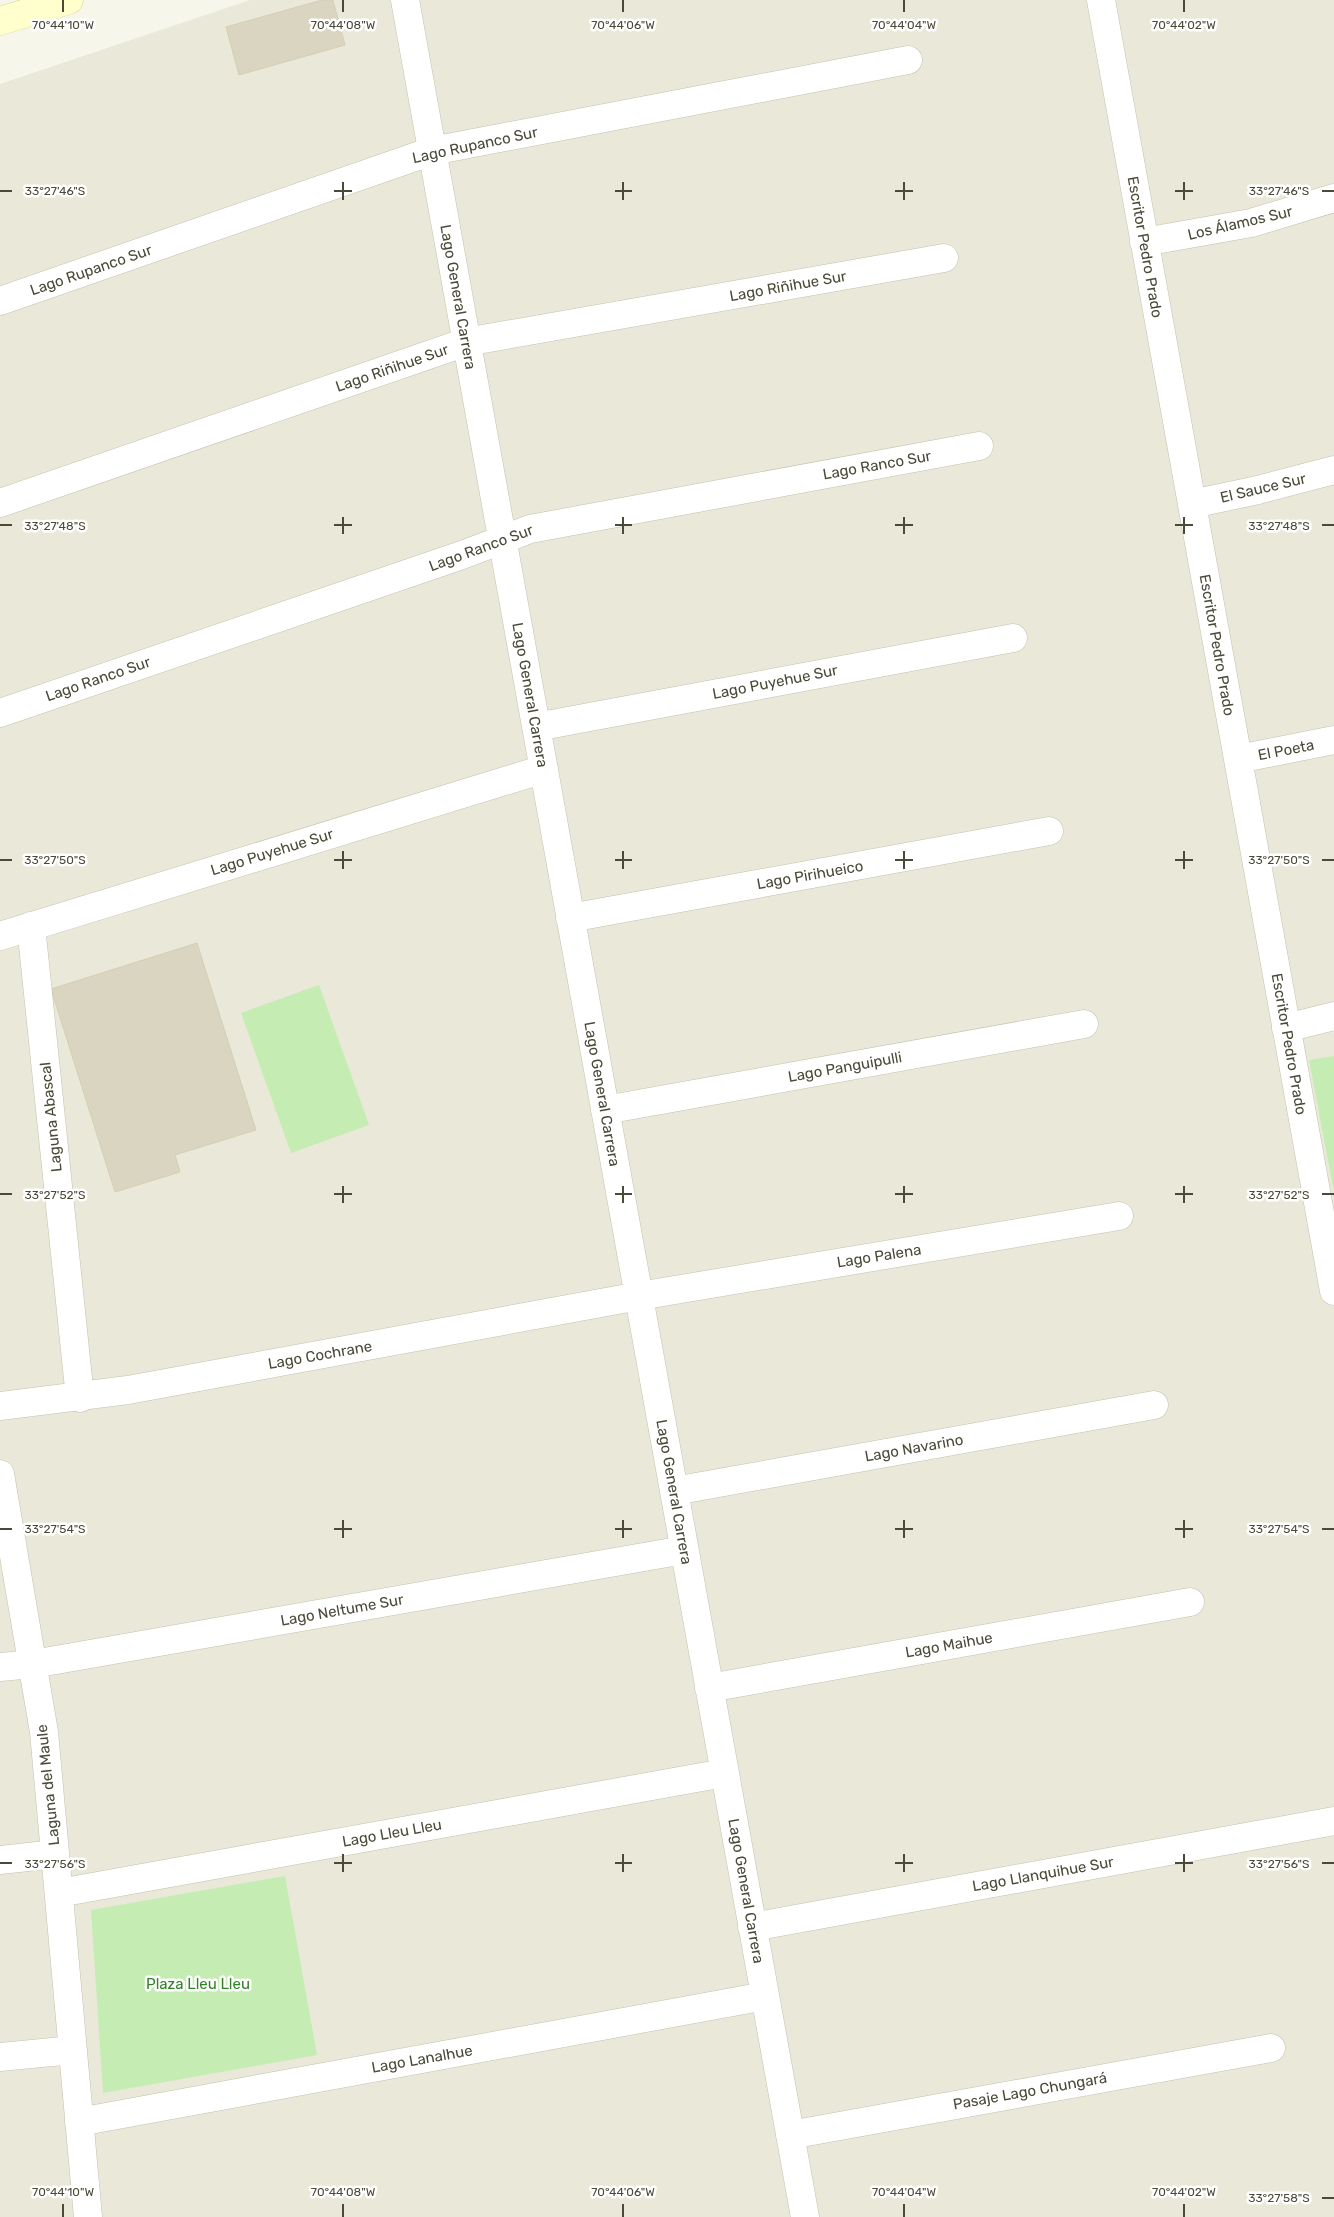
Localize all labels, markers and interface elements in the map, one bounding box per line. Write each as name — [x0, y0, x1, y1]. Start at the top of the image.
text: 70°44'10"W — [32, 18, 94, 32]
text: 70°44'08"W — [311, 18, 376, 32]
text: 70°44'06"W — [591, 18, 655, 32]
text: 70°44'04"W — [872, 18, 936, 32]
text: 70°44'02"W — [1152, 18, 1216, 32]
street label: Lago Rupanco Sur — [411, 123, 540, 167]
street label: Escritor Pedro Prado — [1124, 175, 1166, 319]
text: 33°27'46"S — [25, 184, 85, 198]
text: 33°27'46"S — [1249, 184, 1309, 198]
street label: Los Álamos Sur — [1186, 202, 1295, 244]
street label: Lago General Carrera — [436, 223, 480, 371]
street label: Lago Rupanco Sur — [28, 241, 155, 299]
street label: Lago Riñihue Sur — [728, 267, 848, 305]
street label: Lago Riñihue Sur — [333, 340, 451, 396]
street label: Lago Ranco Sur — [821, 447, 933, 483]
street label: El Sauce Sur — [1218, 469, 1308, 507]
text: 33°27'48"S — [24, 519, 86, 533]
text: 33°27'48"S — [1248, 519, 1310, 533]
street label: Lago Ranco Sur — [426, 521, 536, 575]
street label: Escritor Pedro Prado — [1196, 573, 1238, 717]
street label: Lago General Carrera — [508, 621, 552, 769]
street label: Lago Ranco Sur — [43, 653, 153, 705]
street label: Lago Puyehue Sur — [711, 661, 840, 703]
street label: El Poeta — [1256, 736, 1316, 764]
street label: Lago Puyehue Sur — [208, 825, 336, 879]
text: 33°27'50"S — [24, 853, 86, 867]
text: 33°27'50"S — [1248, 853, 1310, 867]
street label: Lago Pirihueico — [755, 857, 865, 893]
street label: Escritor Pedro Prado — [1268, 972, 1310, 1116]
street label: Lago General Carrera — [580, 1020, 624, 1168]
street label: Lago Panguipulli — [787, 1048, 903, 1086]
street label: Laguna Abascal — [36, 1061, 66, 1173]
text: 33°27'52"S — [24, 1188, 86, 1202]
text: 33°27'52"S — [1248, 1188, 1310, 1202]
street label: Lago Palena — [836, 1240, 922, 1272]
street label: Lago Cochrane — [267, 1337, 373, 1373]
street label: Lago General Carrera — [652, 1418, 696, 1566]
street label: Lago Navarino — [863, 1430, 965, 1466]
text: 33°27'54"S — [24, 1522, 86, 1536]
text: 33°27'54"S — [1248, 1522, 1310, 1536]
street label: Lago Neltume Sur — [279, 1590, 405, 1630]
street label: Lago Maihue — [904, 1628, 994, 1662]
street label: Laguna del Maule — [33, 1724, 63, 1846]
street label: Lago Lleu Lleu — [341, 1815, 443, 1851]
street label: Lago General Carrera — [724, 1817, 768, 1965]
street label: Lago Llanquihue Sur — [971, 1853, 1115, 1895]
text: 33°27'56"S — [25, 1857, 85, 1871]
text: 33°27'56"S — [1249, 1857, 1309, 1871]
park label: Plaza Lleu Lleu — [146, 1975, 250, 1993]
street label: Lago Lanalhue — [370, 2041, 474, 2077]
street label: Pasaje Lago Chungará — [952, 2069, 1108, 2113]
text: 70°44'10"W — [32, 2185, 94, 2199]
text: 70°44'08"W — [311, 2185, 376, 2199]
text: 70°44'06"W — [591, 2185, 655, 2199]
text: 70°44'04"W — [872, 2185, 936, 2199]
text: 70°44'02"W — [1152, 2185, 1216, 2199]
text: 33°27'58"S — [1248, 2191, 1310, 2205]

